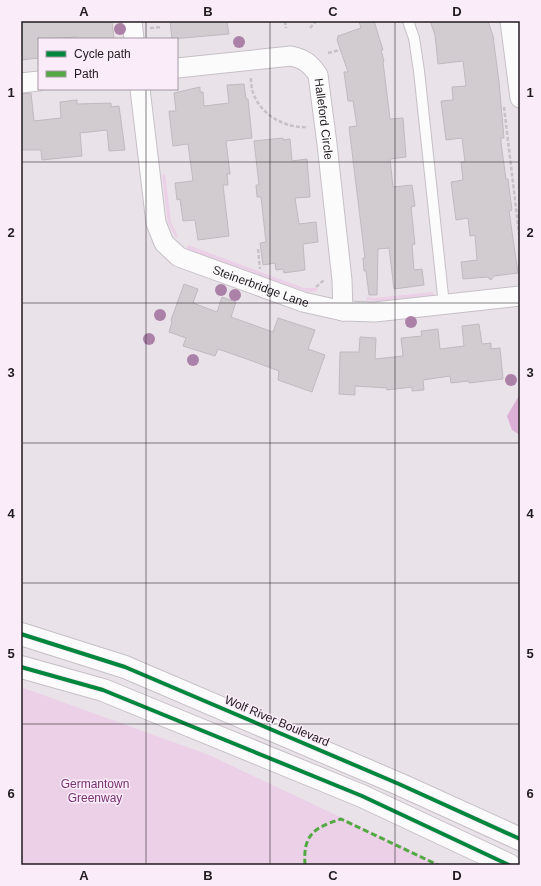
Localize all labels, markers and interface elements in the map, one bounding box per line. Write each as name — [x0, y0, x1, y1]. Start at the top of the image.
text: A — [79, 4, 89, 19]
text: B — [203, 4, 213, 19]
text: C — [328, 4, 338, 19]
text: D — [452, 4, 462, 19]
legend — [38, 38, 178, 90]
text: Cycle path — [74, 47, 131, 61]
text: Path — [74, 67, 99, 81]
street label: Halleford Circle — [311, 77, 336, 161]
text: 1 — [7, 85, 15, 100]
text: 1 — [526, 85, 534, 100]
text: 2 — [7, 225, 15, 240]
text: 2 — [526, 225, 534, 240]
street label: Steinerbridge Lane — [211, 263, 311, 310]
text: 3 — [7, 365, 15, 380]
text: 3 — [526, 365, 534, 380]
text: 4 — [7, 506, 15, 521]
text: 4 — [526, 506, 534, 521]
text: 5 — [7, 646, 15, 661]
text: 5 — [526, 646, 534, 661]
street label: Wolf River Boulevard — [222, 693, 332, 749]
park label: Germantown Greenway — [61, 777, 129, 805]
text: 6 — [7, 786, 15, 801]
text: 6 — [526, 786, 534, 801]
text: A — [79, 868, 89, 883]
text: B — [203, 868, 213, 883]
text: C — [328, 868, 338, 883]
text: D — [452, 868, 462, 883]

